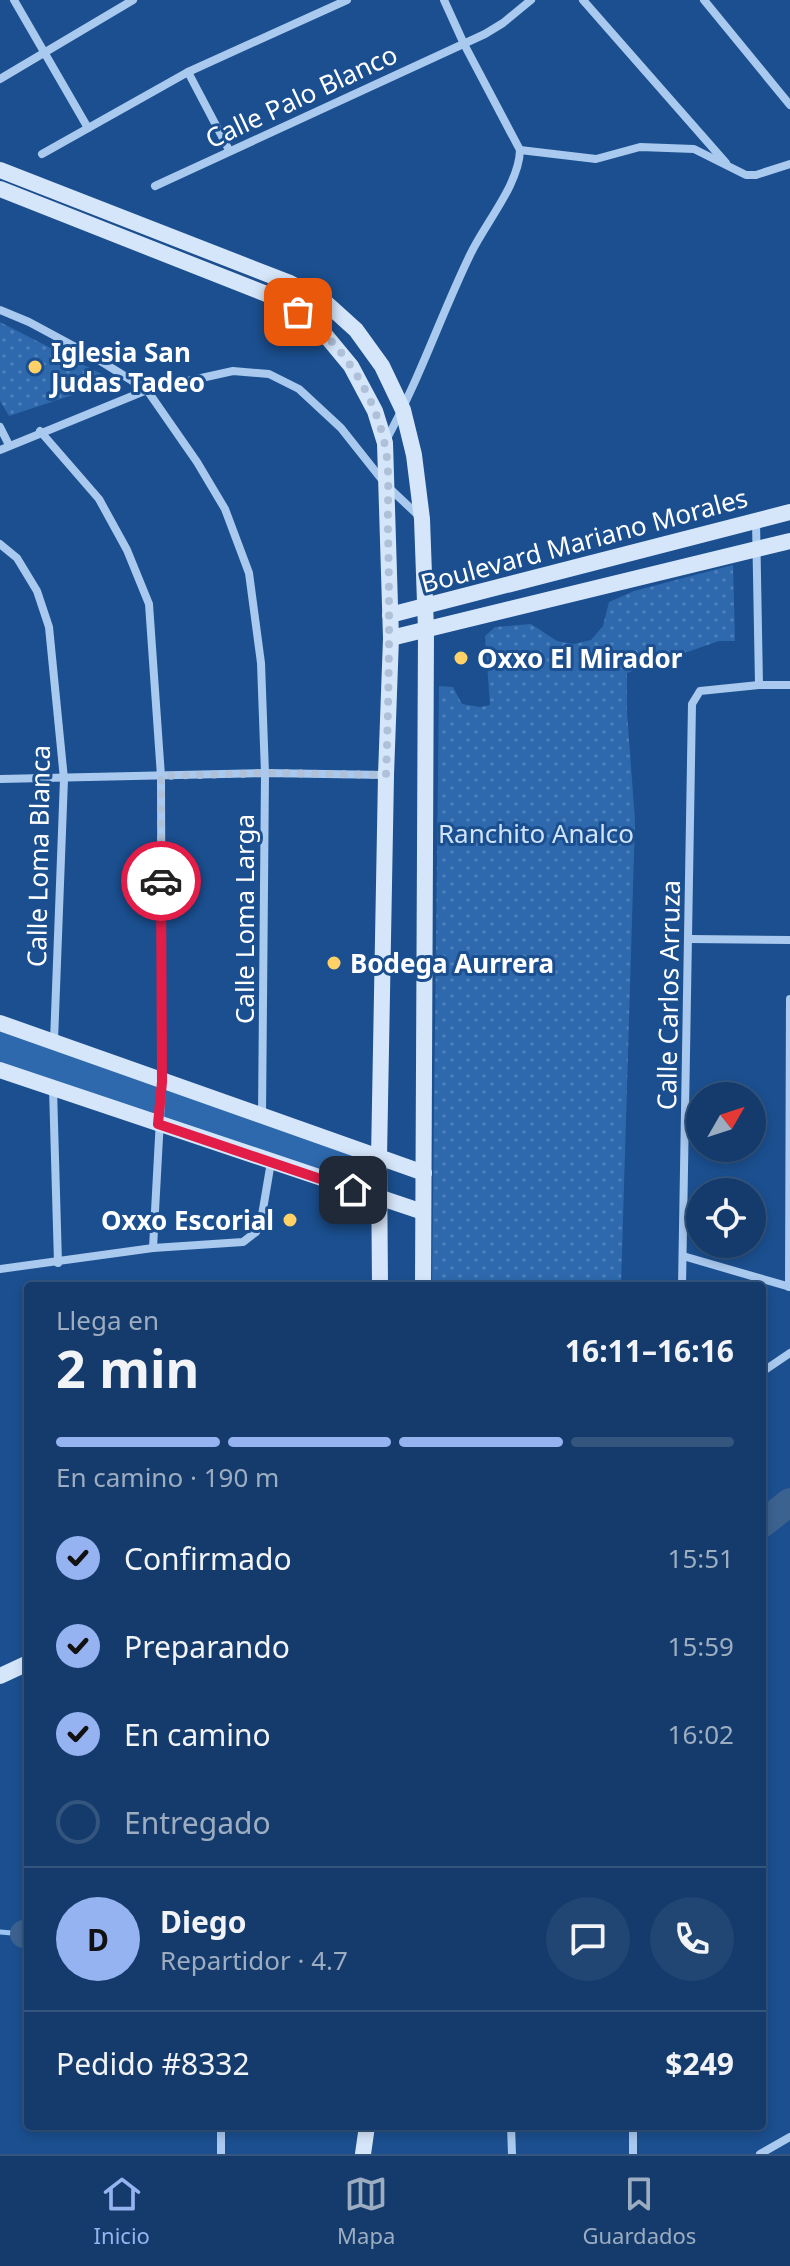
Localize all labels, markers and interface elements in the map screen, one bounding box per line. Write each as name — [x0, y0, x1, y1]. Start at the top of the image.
street label: Calle Palo Blanco — [199, 36, 403, 156]
pin — [264, 278, 332, 346]
icon: bag — [276, 290, 320, 334]
place label: Iglesia San Judas Tadeo — [49, 334, 205, 400]
marker: Iglesia San Judas Tadeo — [26, 358, 44, 376]
street label: Boulevard Mariano Morales — [417, 479, 751, 601]
place label: Oxxo El Mirador — [477, 640, 683, 676]
marker: Oxxo El Mirador — [452, 649, 470, 667]
street label: Calle Loma Blanca — [18, 745, 58, 967]
street label: Calle Loma Larga — [226, 814, 262, 1024]
park label: Ranchito Analco — [438, 815, 634, 851]
courier — [121, 841, 201, 921]
icon: car — [139, 859, 183, 903]
street label: Calle Carlos Arruza — [648, 880, 688, 1110]
place label: Bodega Aurrera — [350, 945, 554, 981]
marker: Bodega Aurrera — [325, 954, 343, 972]
north arrow — [686, 1082, 766, 1162]
map controls — [686, 1082, 766, 1258]
pin — [319, 1156, 387, 1224]
icon: home — [331, 1168, 375, 1212]
button: locate — [686, 1178, 766, 1258]
place label: Oxxo Escorial — [101, 1202, 274, 1238]
marker: Oxxo Escorial — [281, 1211, 299, 1229]
text: Llega en — [56, 1302, 159, 1338]
text: 16:11–16:16 — [565, 1330, 734, 1371]
text: 2 min — [56, 1332, 199, 1403]
text: En camino · 190 m — [56, 1459, 279, 1495]
icon: check — [56, 1536, 100, 1580]
text: Confirmado — [124, 1538, 292, 1579]
text: 15:51 — [668, 1540, 734, 1576]
icon: check — [56, 1624, 100, 1668]
text: Preparando — [124, 1626, 290, 1667]
text: 15:59 — [668, 1628, 734, 1664]
icon: check — [56, 1712, 100, 1756]
text: En camino — [124, 1714, 271, 1755]
text: 16:02 — [668, 1716, 734, 1752]
text: Entregado — [124, 1802, 271, 1843]
button: chat — [546, 1897, 630, 1981]
button: phone — [650, 1897, 734, 1981]
text: Diego — [160, 1901, 247, 1942]
text: D — [87, 1919, 109, 1960]
text: Repartidor · 4.7 — [160, 1942, 348, 1978]
text: Pedido #8332 — [56, 2043, 250, 2084]
text: $249 — [665, 2043, 734, 2084]
tab: Inicio — [94, 2172, 150, 2250]
tab: Mapa — [337, 2172, 395, 2250]
tab: Guardados — [583, 2172, 696, 2250]

